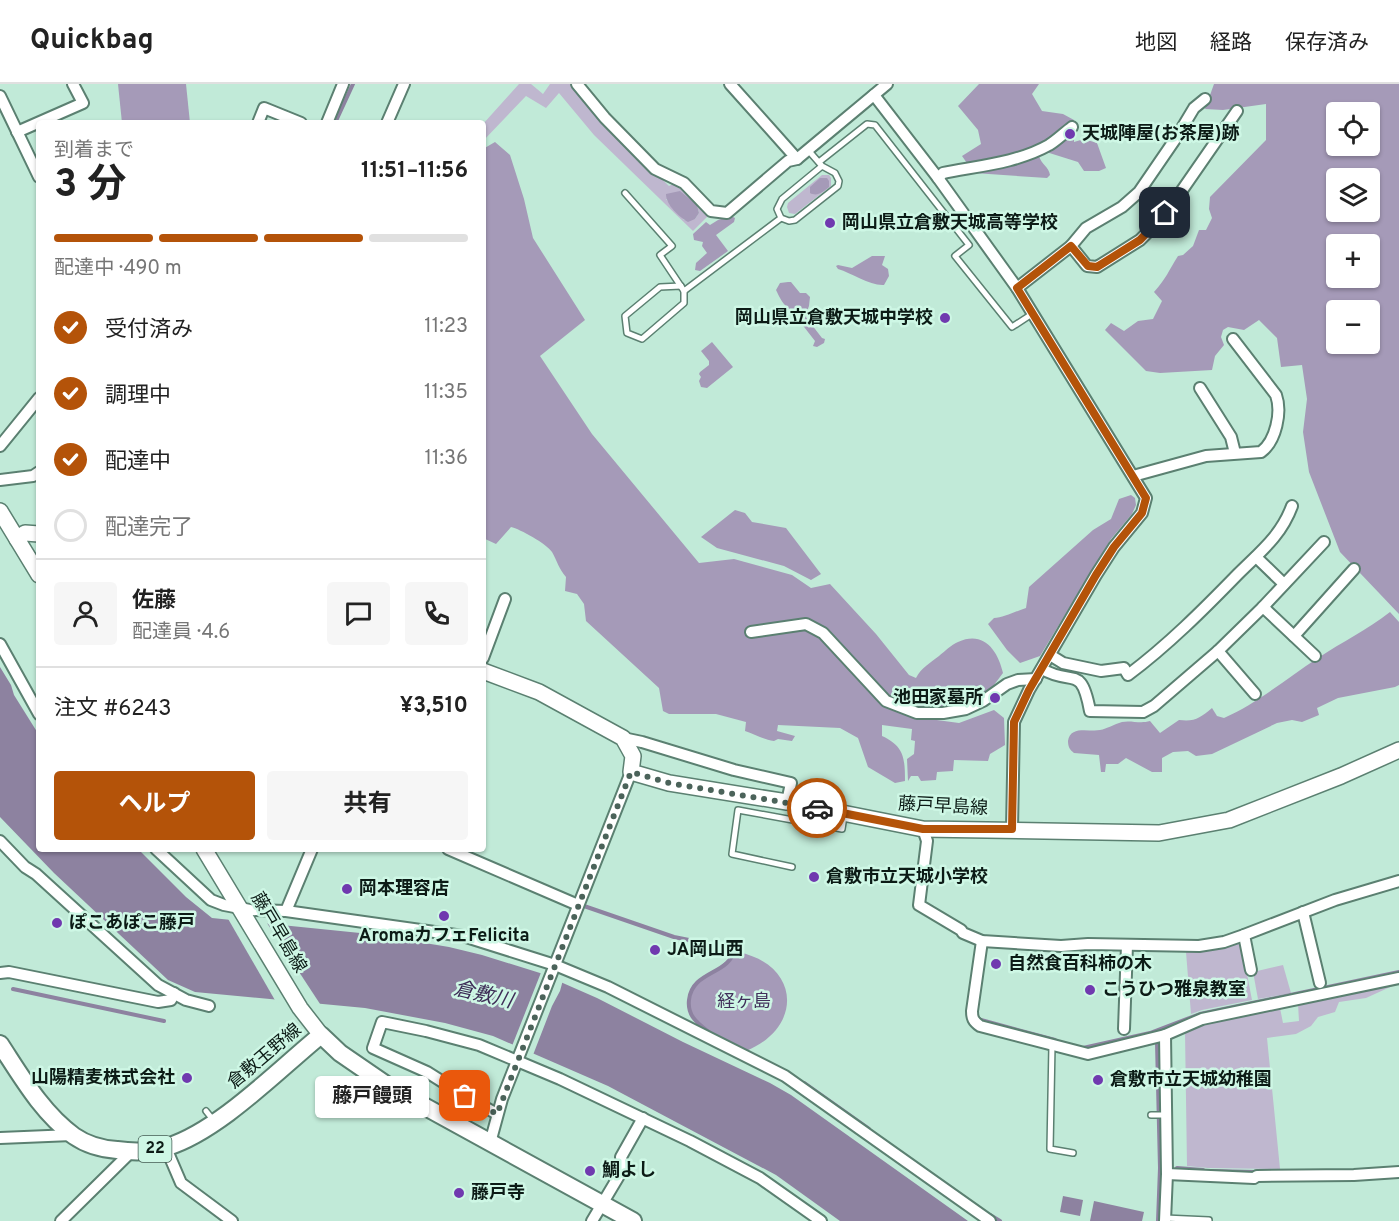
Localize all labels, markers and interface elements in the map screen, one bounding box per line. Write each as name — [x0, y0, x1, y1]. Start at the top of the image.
text: Quickbag — [30, 23, 154, 59]
text: 地図 — [1135, 30, 1177, 57]
text: 経路 — [1210, 30, 1252, 57]
text: 保存済み — [1285, 30, 1369, 57]
map controls — [1326, 102, 1380, 354]
button: locate — [1326, 102, 1380, 156]
place label: 天城陣屋(お茶屋)跡 — [1082, 123, 1239, 146]
marker: 天城陣屋(お茶屋)跡 — [1063, 127, 1077, 141]
text: 到着まで — [54, 138, 134, 164]
text: 11:51–11:56 — [361, 158, 468, 185]
text: 3 分 — [54, 162, 126, 211]
button: layers — [1326, 168, 1380, 222]
pin — [1139, 187, 1190, 238]
icon: home — [1148, 196, 1181, 229]
place label: 岡山県立倉敷天城高等学校 — [842, 212, 1058, 235]
marker: 岡山県立倉敷天城高等学校 — [823, 216, 837, 230]
button: + — [1326, 234, 1380, 288]
text: 配達中 · 490 m — [54, 256, 182, 282]
button: − — [1326, 300, 1380, 354]
place label: 岡山県立倉敷天城中学校 — [735, 307, 933, 330]
icon: check — [54, 311, 87, 344]
marker: 岡山県立倉敷天城中学校 — [938, 311, 952, 325]
text: 11:23 — [424, 314, 468, 340]
text: 受付済み — [105, 317, 193, 344]
icon: check — [54, 377, 87, 410]
text: 11:35 — [424, 380, 468, 406]
text: 調理中 — [105, 383, 171, 410]
icon: check — [54, 443, 87, 476]
text: 11:36 — [425, 446, 468, 472]
text: 配達中 — [105, 449, 171, 476]
text: 配達完了 — [105, 515, 193, 542]
button: person — [54, 582, 117, 645]
button: chat — [327, 582, 390, 645]
button: phone — [405, 582, 468, 645]
text: 佐藤 — [132, 588, 176, 615]
text: 配達員 · 4.6 — [132, 620, 230, 646]
place label: 池田家墓所 — [893, 687, 983, 710]
marker: 池田家墓所 — [988, 691, 1002, 705]
text: ¥3,510 — [400, 693, 468, 720]
text: 注文 #6243 — [54, 696, 171, 723]
button: ヘルプ — [54, 771, 255, 840]
button: 共有 — [267, 771, 468, 840]
courier — [787, 778, 847, 838]
icon: car — [801, 792, 834, 825]
street label: 藤戸早島線 — [897, 793, 989, 821]
place label: 倉敷市立天城小学校 — [826, 866, 988, 889]
marker: 倉敷市立天城小学校 — [807, 870, 821, 884]
place label: 岡本理容店 — [359, 878, 449, 901]
marker: 岡本理容店 — [340, 882, 354, 896]
street label: 藤戸早島線 — [245, 889, 311, 977]
marker: AromaカフェFelicita — [437, 909, 451, 923]
place label: ぽこあぽこ藤戸 — [69, 912, 195, 935]
marker: ぽこあぽこ藤戸 — [50, 916, 64, 930]
place label: AromaカフェFelicita — [359, 925, 530, 948]
place label: JA岡山西 — [667, 939, 743, 962]
marker: JA岡山西 — [648, 943, 662, 957]
place label: 自然食百科柿の木 — [1008, 953, 1152, 976]
marker: 自然食百科柿の木 — [989, 957, 1003, 971]
water label: 倉敷川 — [451, 977, 517, 1016]
place label: こうひつ雅泉教室 — [1102, 979, 1246, 1002]
marker: こうひつ雅泉教室 — [1083, 983, 1097, 997]
park label: 経ヶ島 — [717, 991, 771, 1014]
street label: 倉敷玉野線 — [223, 1019, 307, 1095]
place label: 山陽精麦株式会社 — [31, 1067, 175, 1090]
place label: 倉敷市立天城幼稚園 — [1110, 1069, 1272, 1092]
pin — [439, 1070, 490, 1121]
marker: 山陽精麦株式会社 — [180, 1071, 194, 1085]
marker: 倉敷市立天城幼稚園 — [1091, 1073, 1105, 1087]
callout: 藤戸饅頭 — [315, 1075, 429, 1117]
icon: bag — [448, 1079, 481, 1112]
text: 藤戸饅頭 — [332, 1084, 412, 1110]
road number: 22 — [138, 1136, 172, 1162]
place label: 鯛よし — [602, 1160, 656, 1183]
marker: 鯛よし — [583, 1164, 597, 1178]
place label: 藤戸寺 — [471, 1182, 525, 1205]
marker: 藤戸寺 — [452, 1186, 466, 1200]

